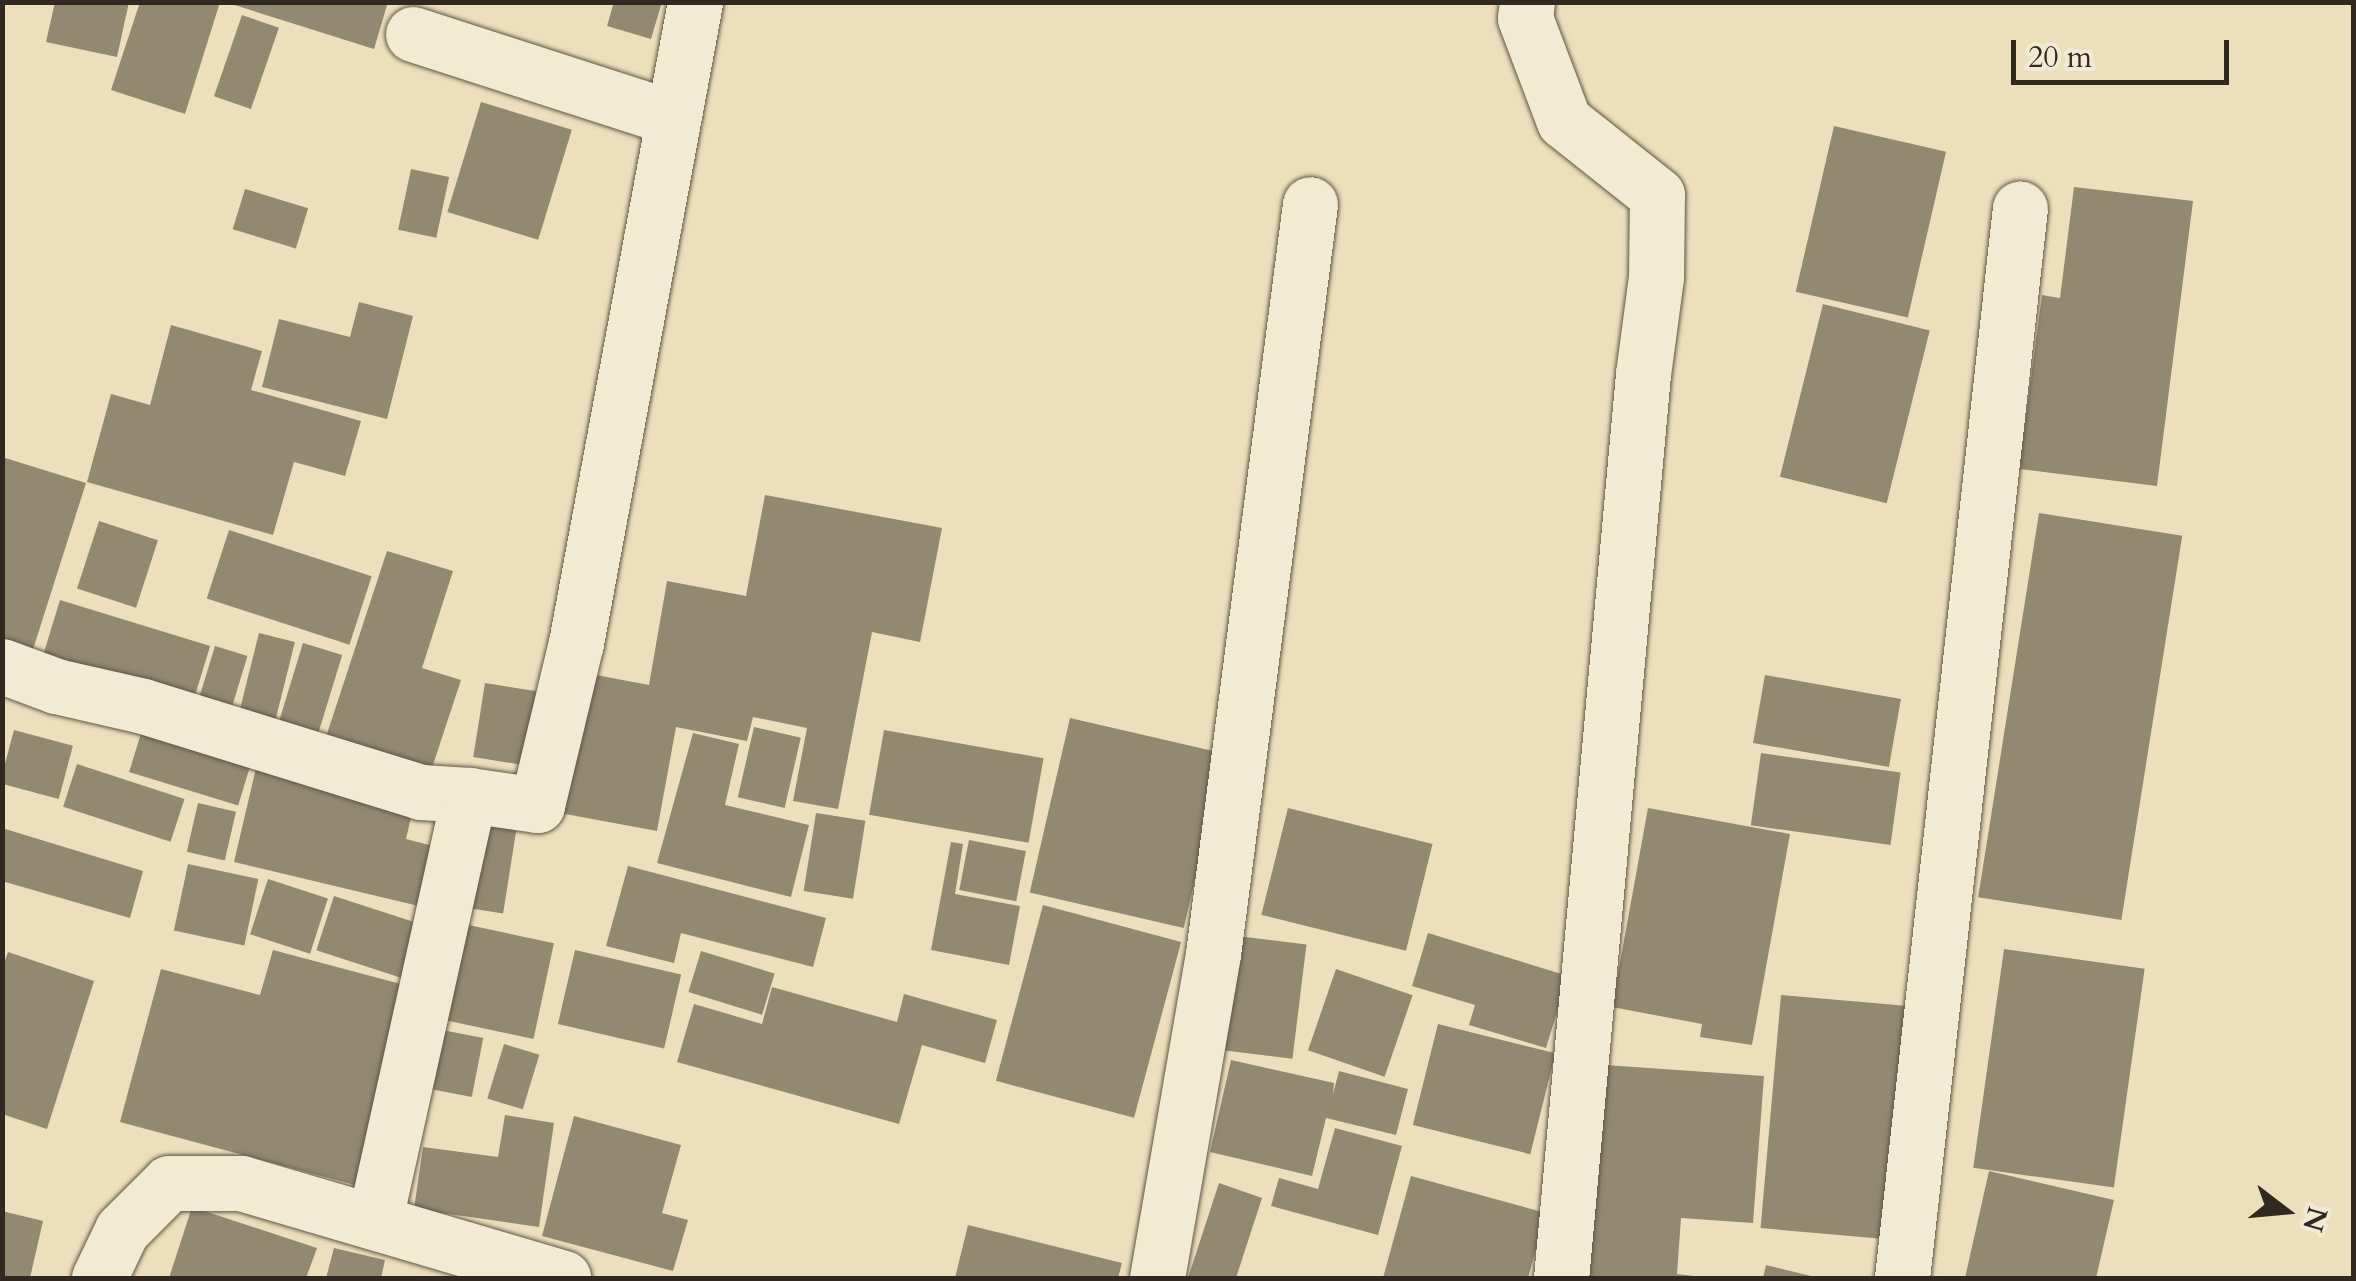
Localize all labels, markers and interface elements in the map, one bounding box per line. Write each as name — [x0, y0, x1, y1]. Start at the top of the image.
scale bar — [2016, 20, 2234, 82]
text: 20 m — [2028, 37, 2092, 78]
north arrow — [2236, 1161, 2336, 1261]
text: N — [2293, 1202, 2336, 1236]

